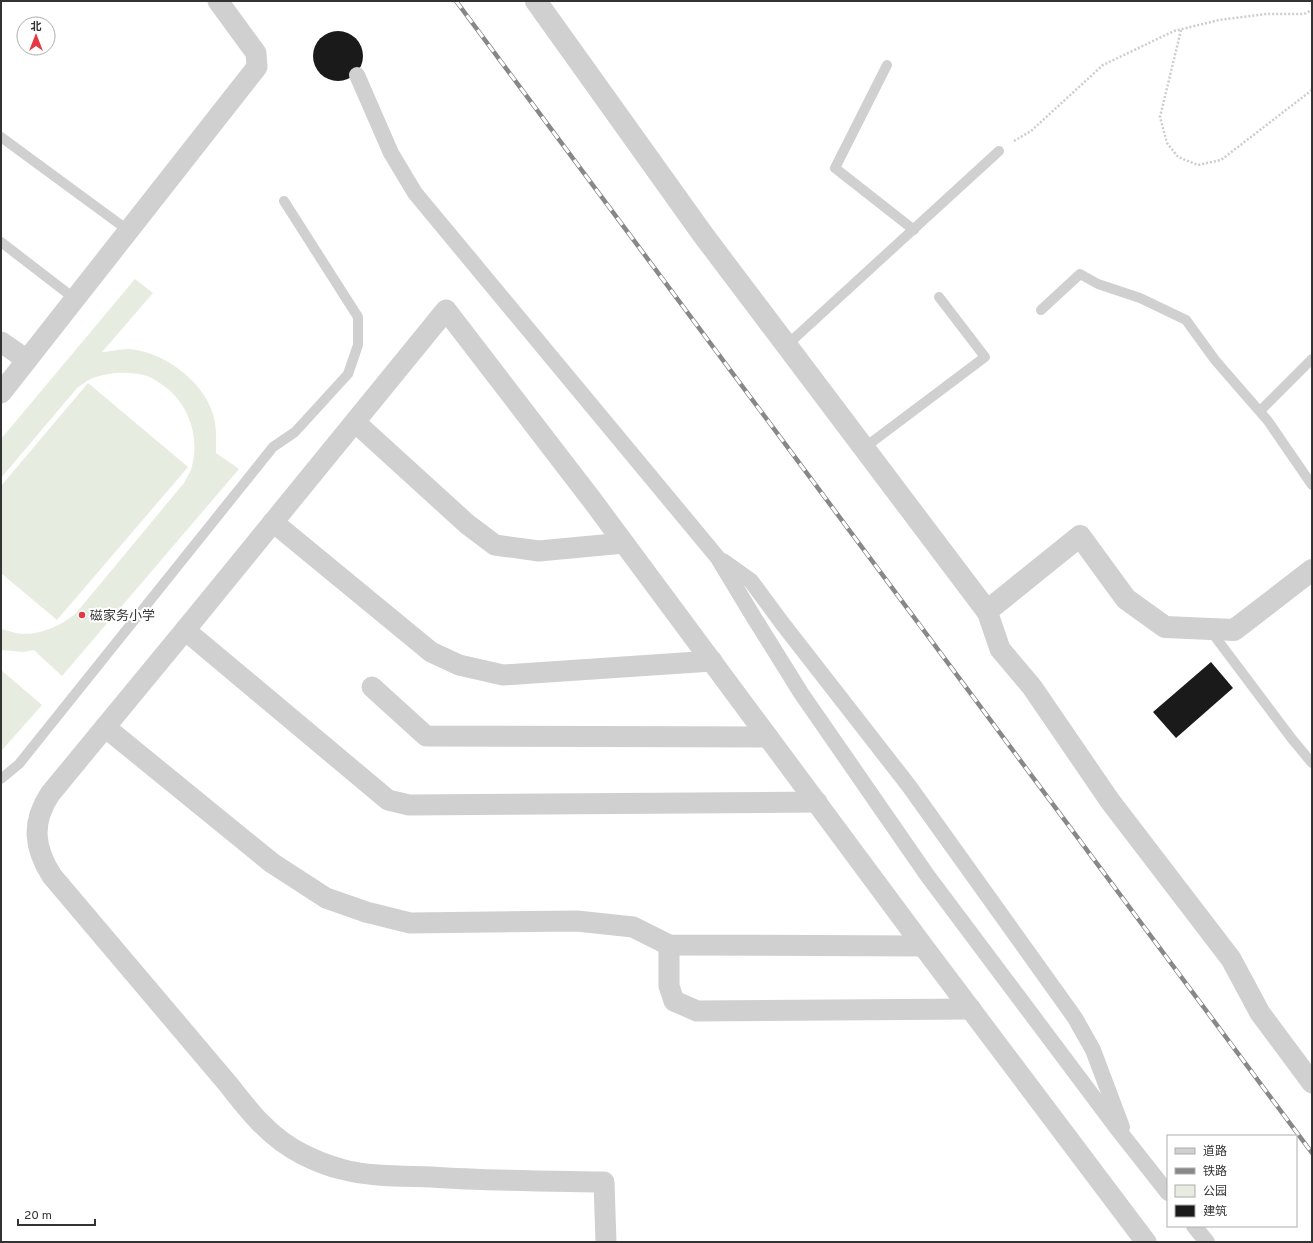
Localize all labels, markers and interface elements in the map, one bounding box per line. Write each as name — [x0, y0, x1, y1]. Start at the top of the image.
north arrow — [16, 16, 56, 56]
text: 北 — [31, 20, 42, 34]
place label: 磁家务小学 — [90, 608, 155, 625]
marker: 磁家务小学 — [77, 610, 87, 620]
legend — [1167, 1135, 1297, 1227]
text: 道路 — [1203, 1144, 1227, 1160]
text: 铁路 — [1203, 1164, 1227, 1180]
text: 公园 — [1203, 1184, 1227, 1200]
scale bar — [18, 1201, 95, 1227]
text: 建筑 — [1203, 1204, 1227, 1220]
text: 20 m — [24, 1208, 52, 1224]

